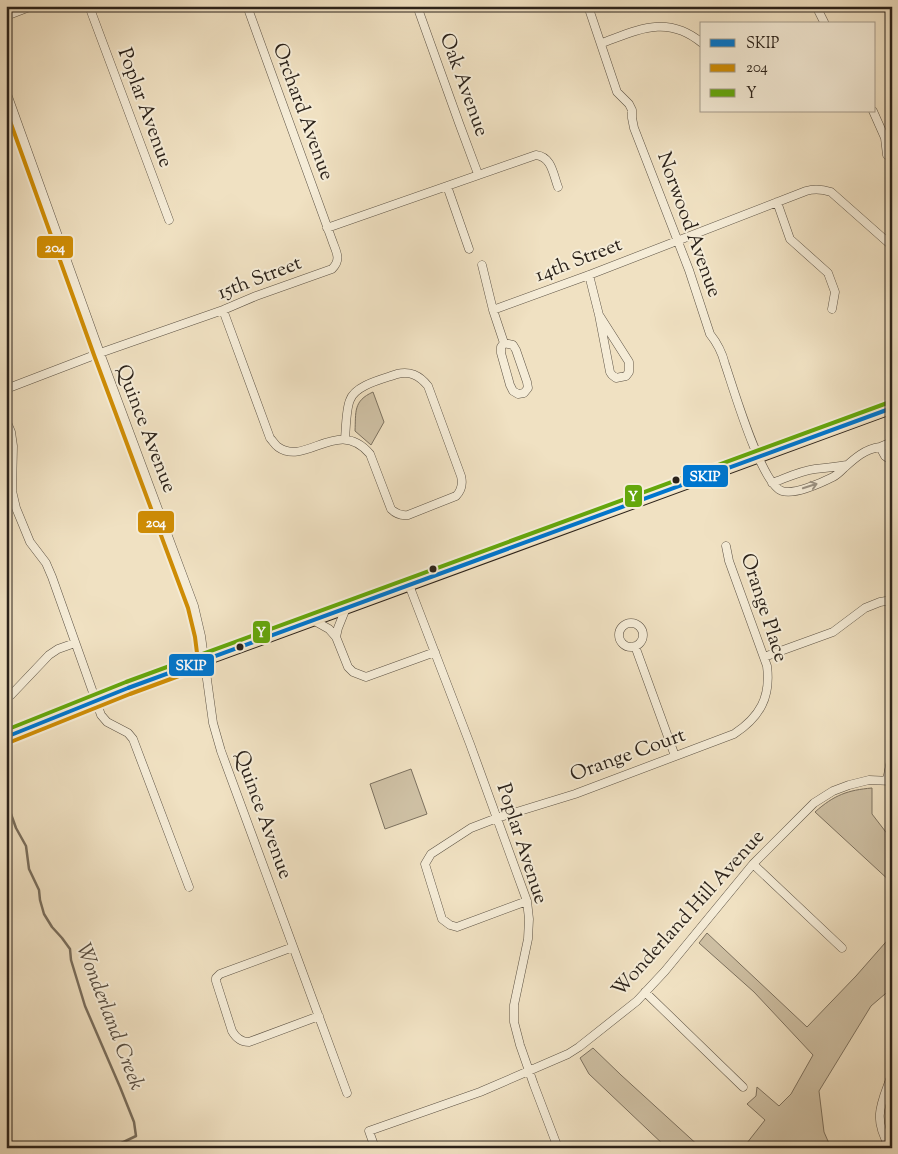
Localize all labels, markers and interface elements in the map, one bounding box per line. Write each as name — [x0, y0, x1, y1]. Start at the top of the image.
legend — [700, 22, 876, 112]
street label: Oak Avenue — [431, 29, 495, 141]
text: SKIP — [746, 34, 780, 55]
street label: Orchard Avenue — [264, 39, 340, 185]
street label: Poplar Avenue — [109, 44, 179, 172]
text: 204 — [746, 58, 768, 79]
text: Y — [746, 84, 757, 105]
street label: Norwood Avenue — [648, 148, 728, 302]
street label: 14th Street — [531, 231, 627, 291]
line badge: 204 — [36, 235, 74, 259]
text: 204 — [45, 239, 65, 259]
street label: 15th Street — [214, 250, 306, 308]
street label: Quince Avenue — [107, 361, 183, 497]
line badge: SKIP — [682, 464, 729, 488]
text: SKIP — [690, 468, 721, 488]
unlabelled marker — [671, 475, 681, 485]
one-way arrow — [802, 481, 818, 490]
line badge: Y — [624, 484, 643, 508]
text: Y — [628, 488, 638, 508]
line badge: 204 — [137, 510, 175, 534]
text: 204 — [146, 514, 166, 534]
street label: Orange Place — [732, 550, 794, 666]
unlabelled marker — [428, 564, 438, 574]
line badge: Y — [252, 620, 271, 644]
text: Y — [256, 624, 266, 644]
unlabelled marker — [235, 642, 245, 652]
line badge: SKIP — [168, 653, 215, 677]
text: SKIP — [176, 657, 207, 677]
street label: Orange Court — [566, 722, 690, 790]
street label: Quince Avenue — [225, 747, 299, 883]
street label: Poplar Avenue — [488, 780, 554, 908]
street label: Wonderland Hill Avenue — [606, 824, 772, 1004]
water label: Wonderland Creek — [67, 939, 151, 1095]

